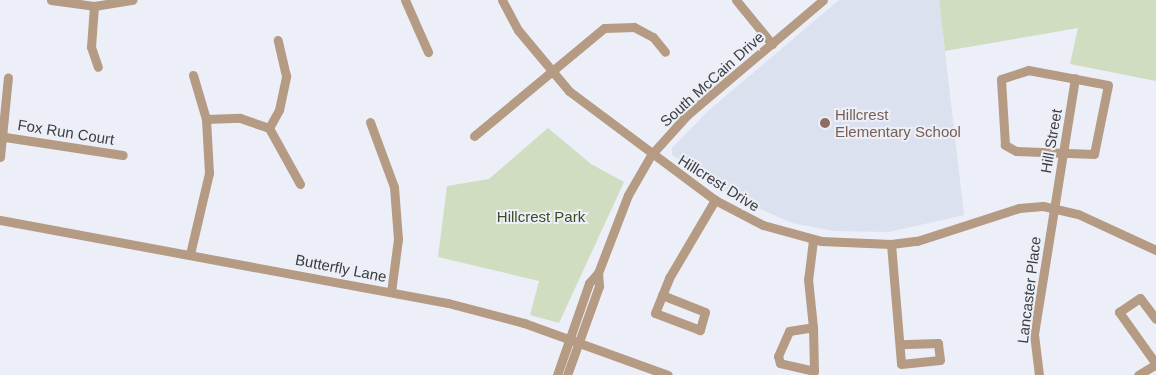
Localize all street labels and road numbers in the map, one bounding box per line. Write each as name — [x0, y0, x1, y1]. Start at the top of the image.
street label: South McCain Drive — [656, 28, 768, 130]
street label: Hill Street — [1036, 107, 1066, 175]
street label: Fox Run Court — [16, 115, 116, 149]
street label: Hillcrest Drive — [675, 151, 763, 215]
street label: Lancaster Place — [1014, 236, 1044, 344]
street label: Butterfly Lane — [294, 250, 388, 286]

